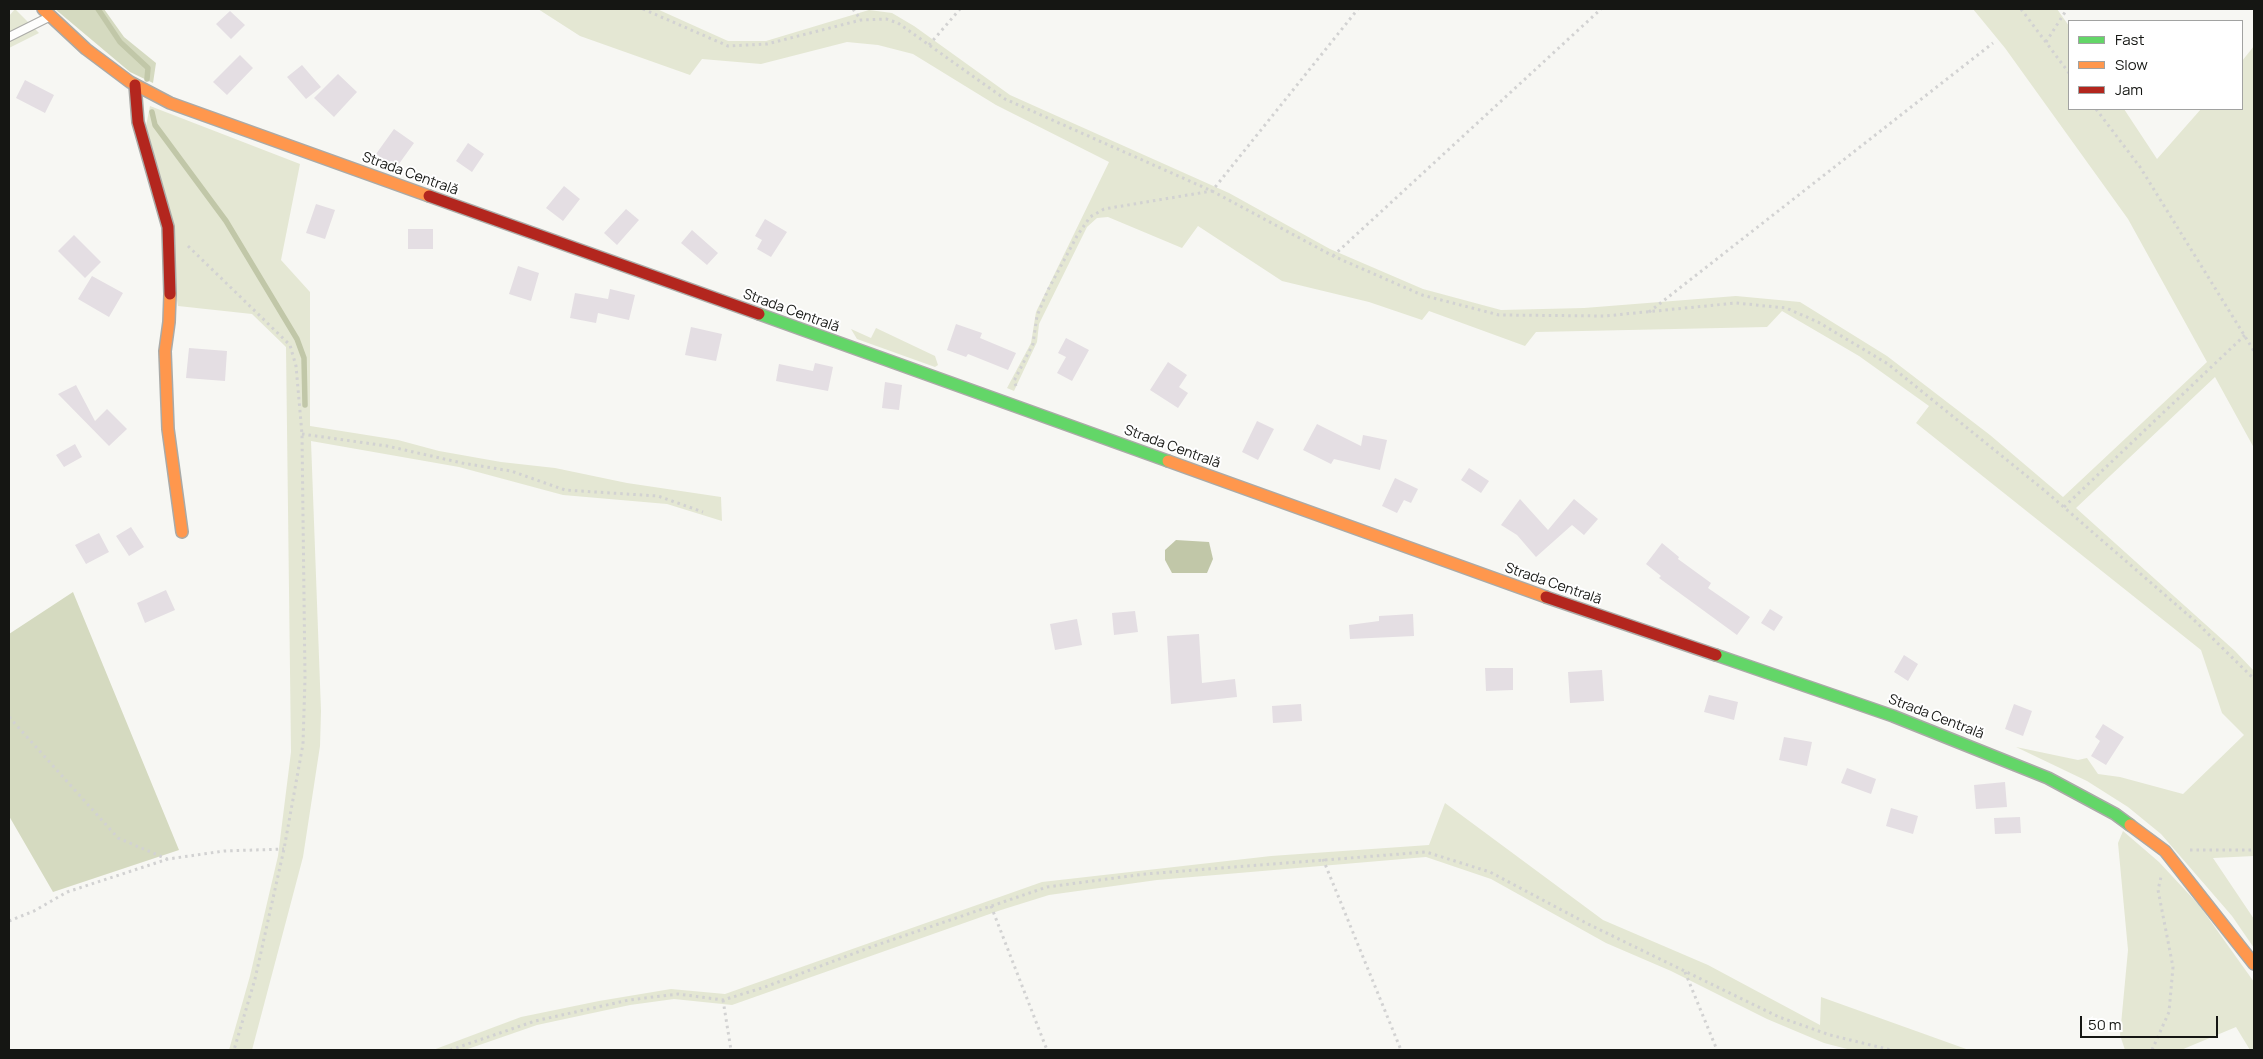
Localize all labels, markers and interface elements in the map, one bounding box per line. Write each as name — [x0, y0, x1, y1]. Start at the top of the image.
legend — [2068, 20, 2243, 110]
text: Fast — [2115, 29, 2144, 50]
text: Slow — [2115, 54, 2148, 75]
text: Jam — [2115, 79, 2143, 100]
street label: Strada Centrală — [360, 149, 460, 199]
street label: Strada Centrală — [741, 286, 841, 336]
street label: Strada Centrală — [1122, 422, 1222, 472]
street label: Strada Centrală — [1502, 560, 1604, 608]
street label: Strada Centrală — [1886, 691, 1986, 743]
scale bar — [2083, 1006, 2220, 1038]
text: 50 m — [2088, 1014, 2122, 1035]

